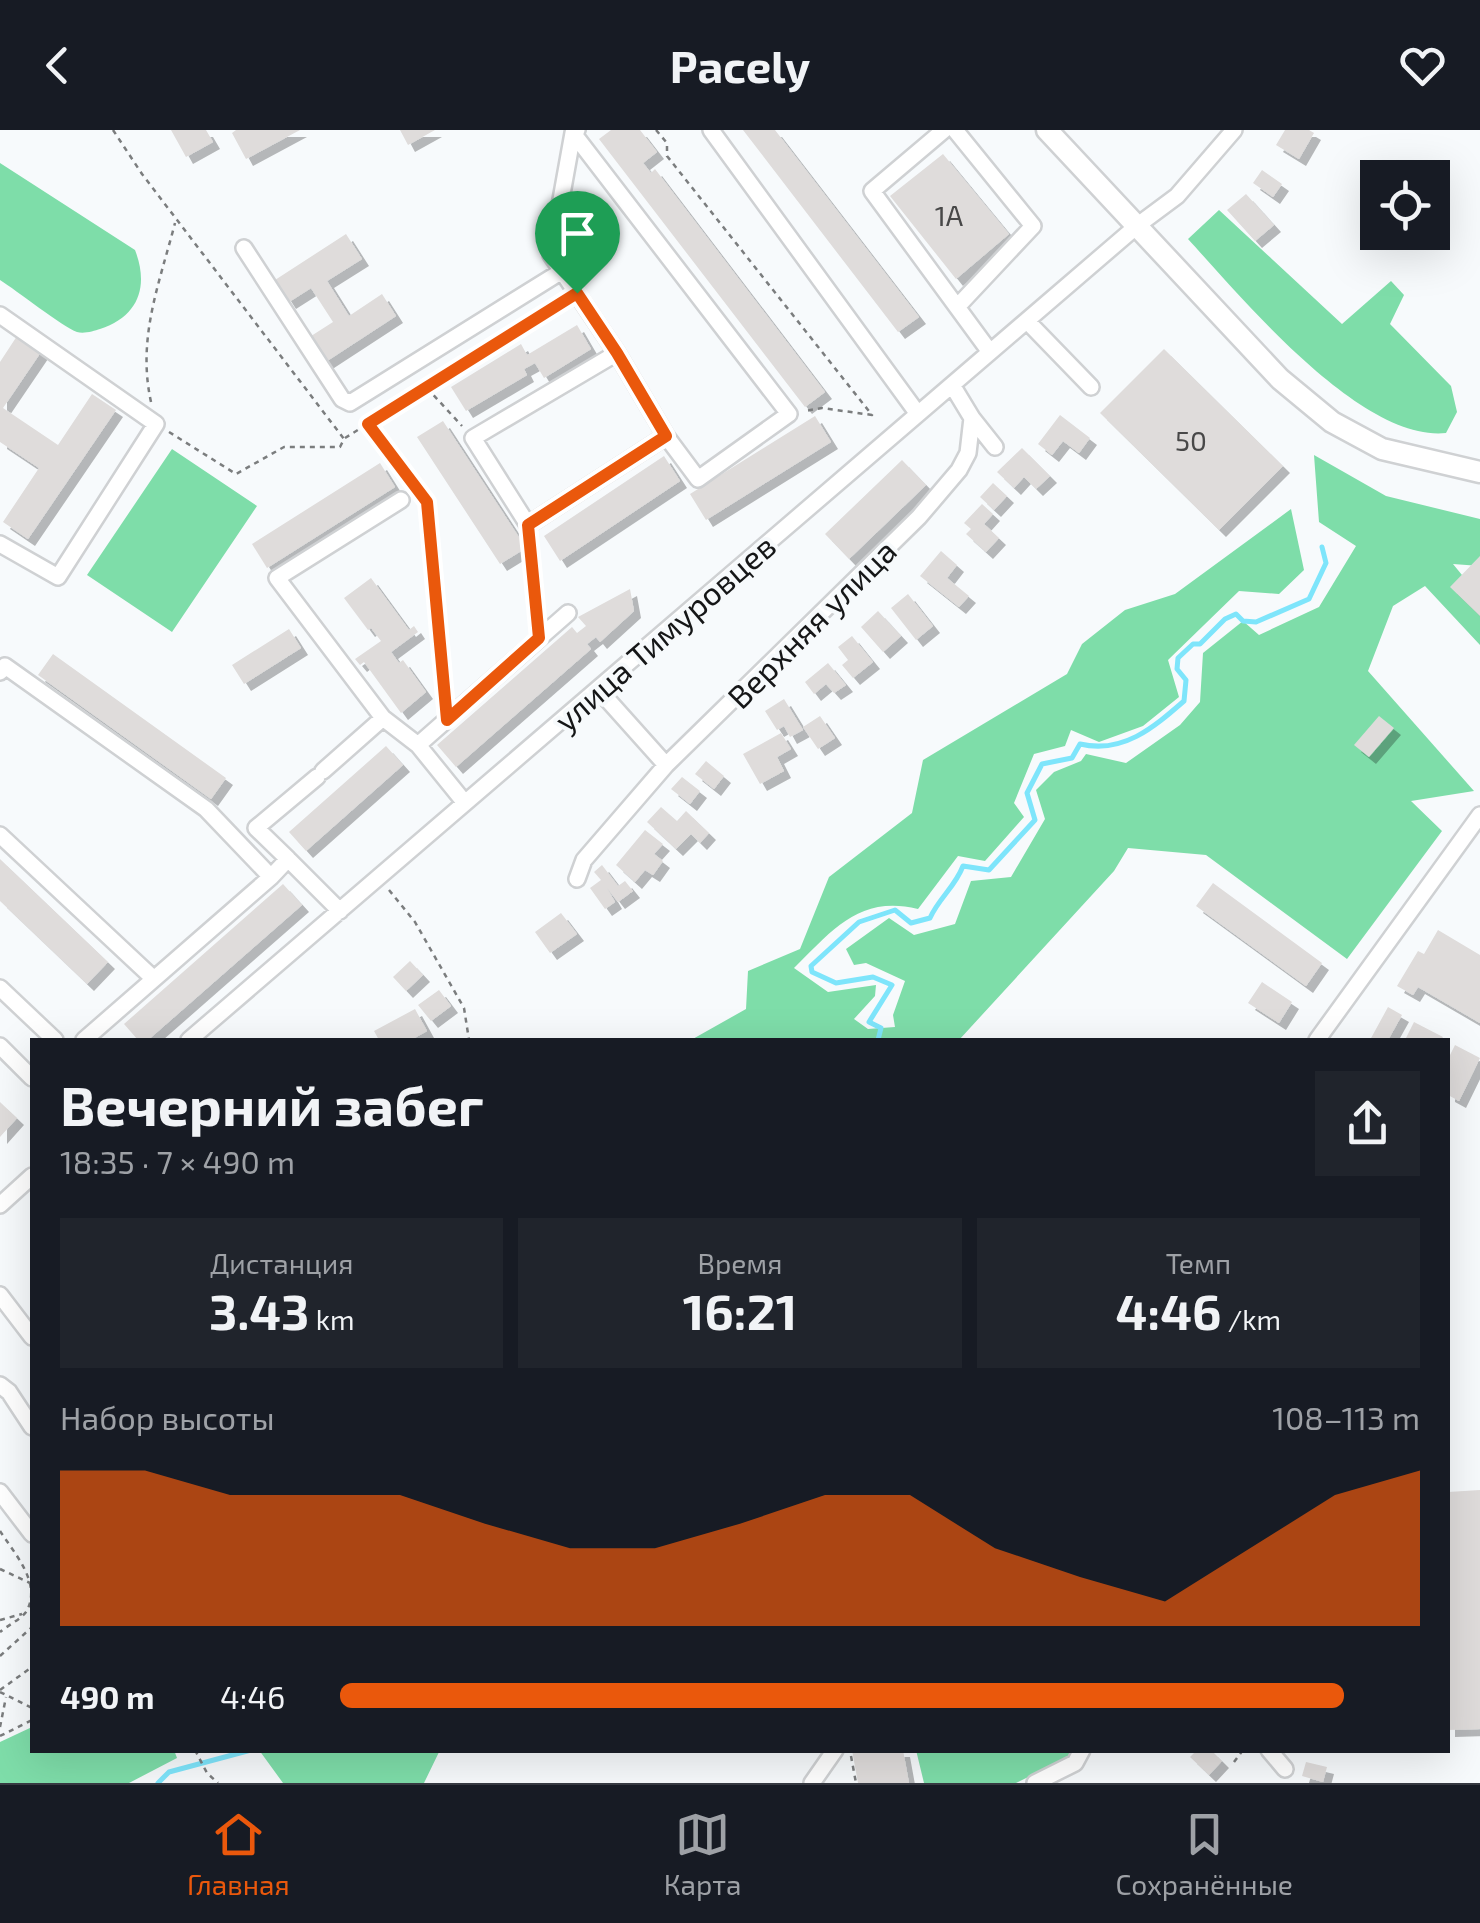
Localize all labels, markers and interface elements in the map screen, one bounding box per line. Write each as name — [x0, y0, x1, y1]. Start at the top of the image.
icon: back — [30, 38, 85, 93]
text: Pacely — [670, 38, 810, 92]
icon: heart — [1395, 38, 1450, 93]
map controls — [1360, 160, 1450, 250]
button: locate — [1360, 160, 1450, 250]
pin — [535, 191, 620, 294]
house number: 1А — [935, 198, 964, 232]
icon: arrive — [550, 206, 605, 261]
house number: 50 — [1175, 423, 1207, 457]
street label: улица Тимуровцев — [546, 526, 783, 739]
street label: Верхняя улица — [719, 531, 904, 716]
text: Вечерний забег — [60, 1071, 484, 1137]
button: share — [1315, 1071, 1420, 1176]
text: 18:35 · 7 × 490 m — [60, 1142, 295, 1180]
text: Дистанция — [210, 1246, 353, 1280]
text: Время — [698, 1246, 782, 1280]
text: Темп — [1166, 1246, 1231, 1280]
text: 3.43 — [209, 1280, 309, 1340]
text: 16:21 — [683, 1280, 797, 1340]
text: 4:46 — [1116, 1280, 1222, 1340]
text: km — [309, 1302, 354, 1336]
text: /km — [1222, 1302, 1281, 1336]
text: Набор высоты — [60, 1398, 275, 1436]
text: 108–113 m — [1272, 1398, 1420, 1436]
text: 490 m — [60, 1677, 155, 1715]
text: 4:46 — [220, 1677, 285, 1715]
tab: Главная — [187, 1807, 290, 1901]
tab: Карта — [664, 1807, 742, 1901]
tab: Сохранённые — [1116, 1807, 1293, 1901]

